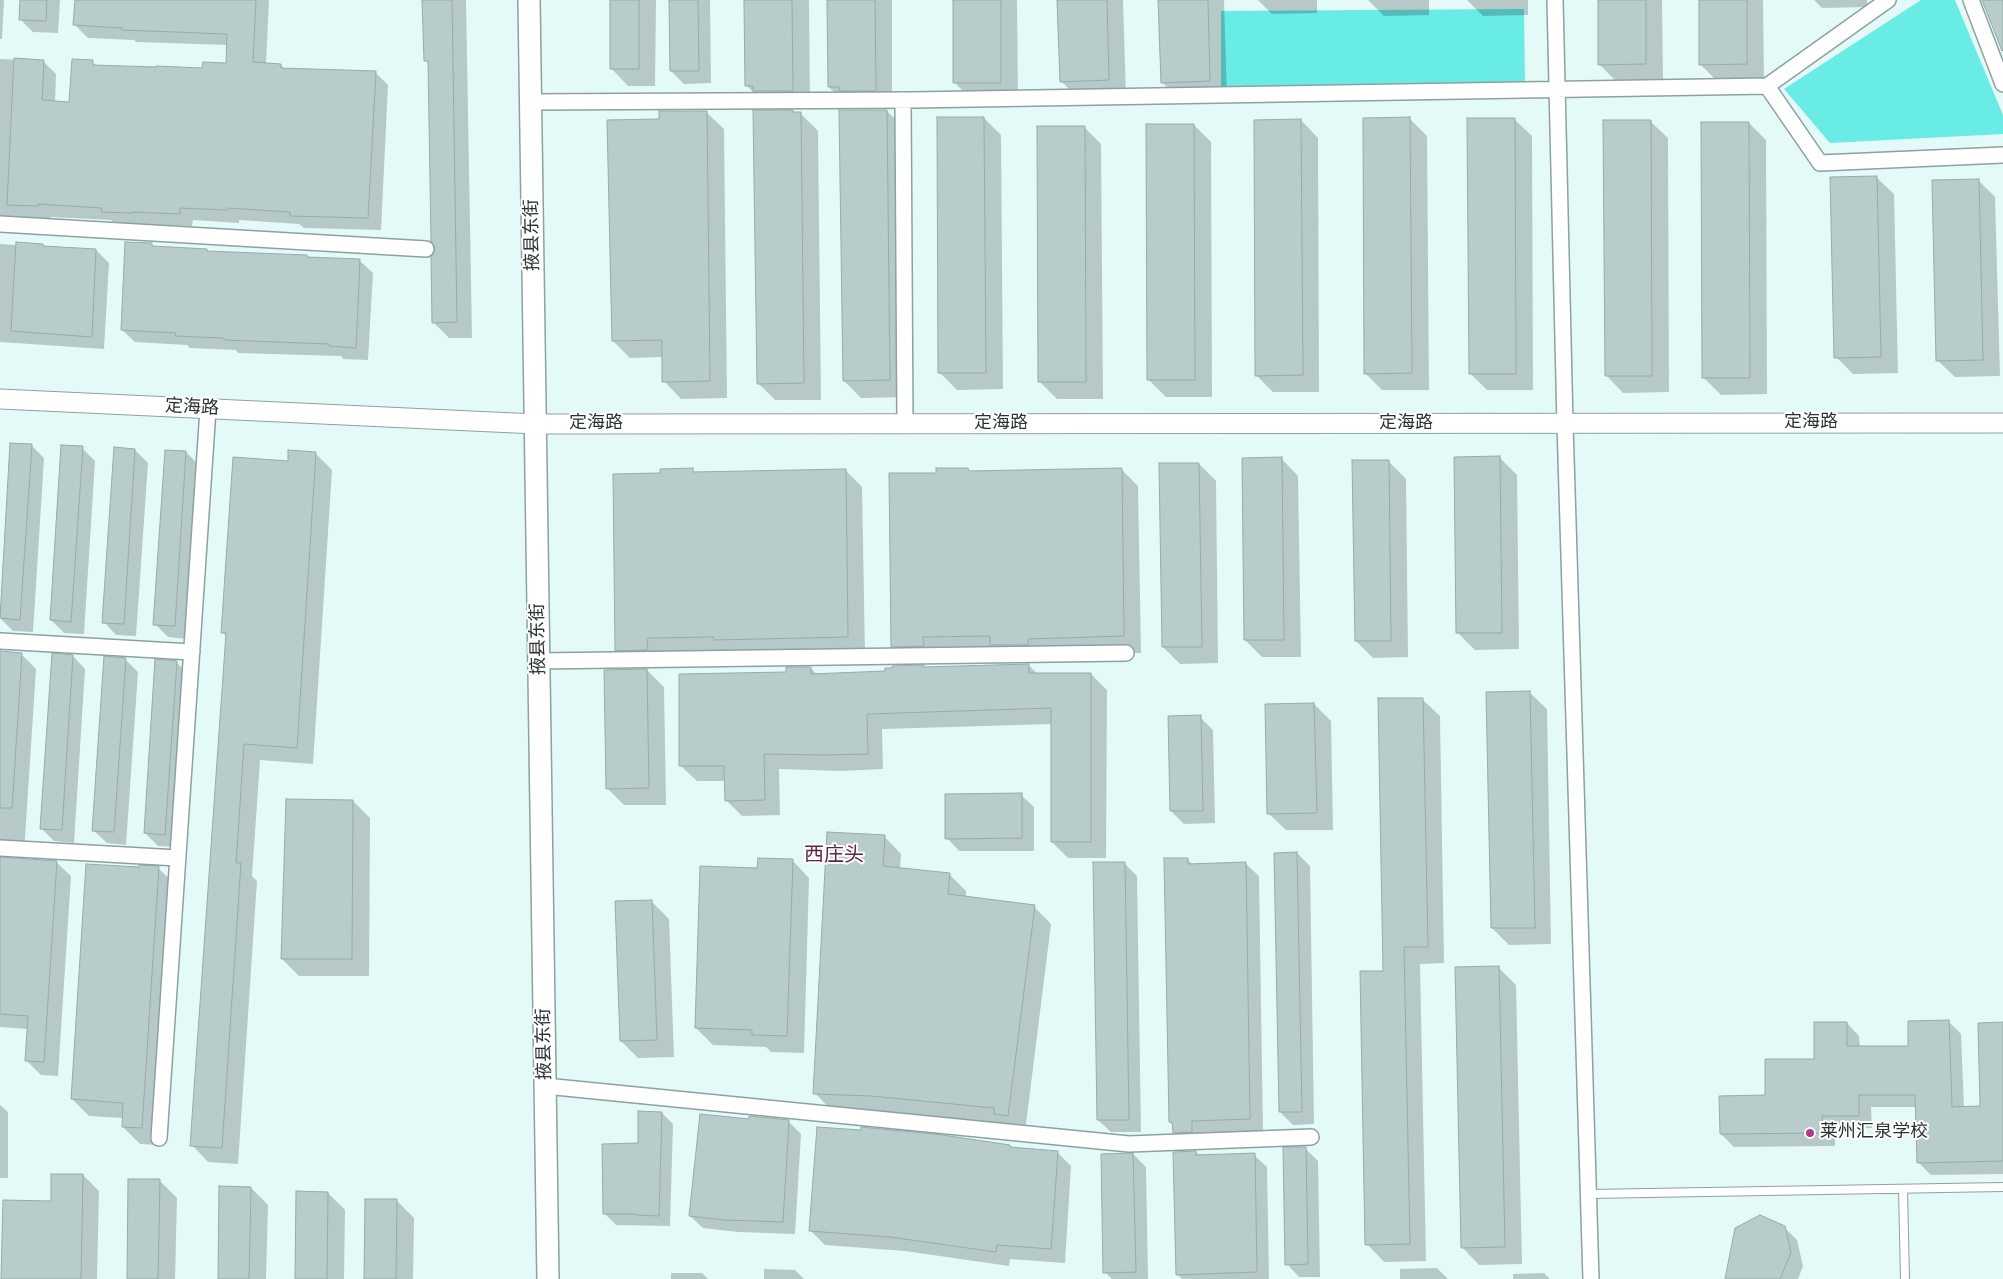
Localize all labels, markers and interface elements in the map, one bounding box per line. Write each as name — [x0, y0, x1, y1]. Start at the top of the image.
street label: 掖县东街 — [522, 199, 544, 271]
street label: 定海路 — [164, 396, 220, 420]
street label: 定海路 — [1784, 412, 1838, 434]
street label: 定海路 — [569, 413, 623, 435]
street label: 定海路 — [974, 413, 1028, 435]
street label: 定海路 — [1379, 413, 1433, 435]
street label: 掖县东街 — [528, 603, 550, 675]
district label: 西庄头 — [804, 844, 864, 868]
street label: 掖县东街 — [534, 1008, 556, 1080]
place label: 莱州汇泉学校 — [1820, 1122, 1928, 1144]
marker: 莱州汇泉学校 — [1804, 1127, 1816, 1139]

